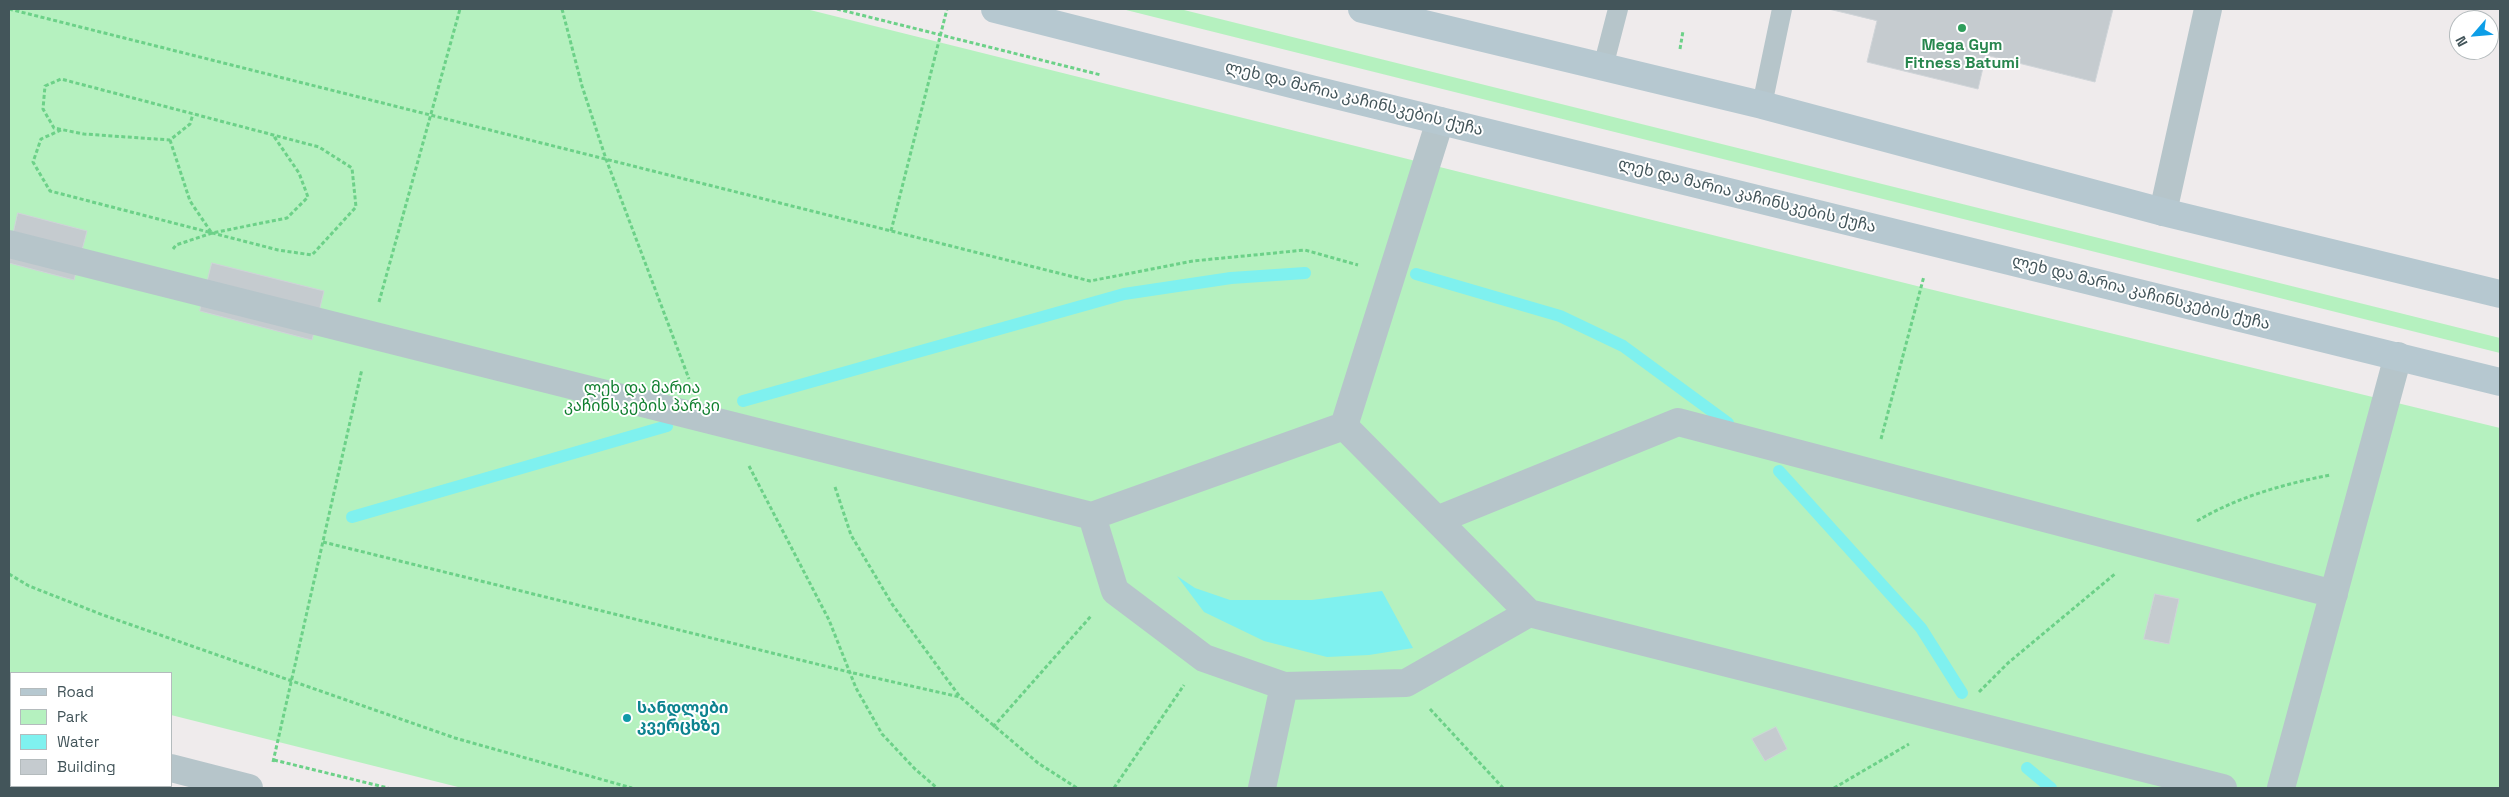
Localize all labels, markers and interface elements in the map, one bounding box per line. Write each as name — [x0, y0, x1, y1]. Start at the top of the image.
north arrow — [2449, 10, 2499, 60]
marker: Mega Gym Fitness Batumi — [1956, 22, 1968, 34]
text: N — [2451, 33, 2472, 50]
place label: Mega Gym Fitness Batumi — [1905, 36, 2019, 74]
street label: ლეხ და მარია კაჩინსკების ქუჩა — [1223, 58, 1485, 140]
street label: ლეხ და მარია კაჩინსკების ქუჩა — [1616, 155, 1878, 237]
street label: ლეხ და მარია კაჩინსკების ქუჩა — [2010, 252, 2272, 334]
park label: ლეხ და მარია კაჩინსკების პარკი — [564, 379, 720, 417]
legend — [10, 672, 172, 787]
text: Road — [57, 682, 94, 701]
place label: სანდლები კვერცხზე — [637, 699, 729, 737]
text: Park — [57, 707, 88, 726]
marker: სანდლები კვერცხზე — [621, 712, 633, 724]
text: Water — [57, 732, 99, 751]
text: Building — [57, 757, 116, 776]

